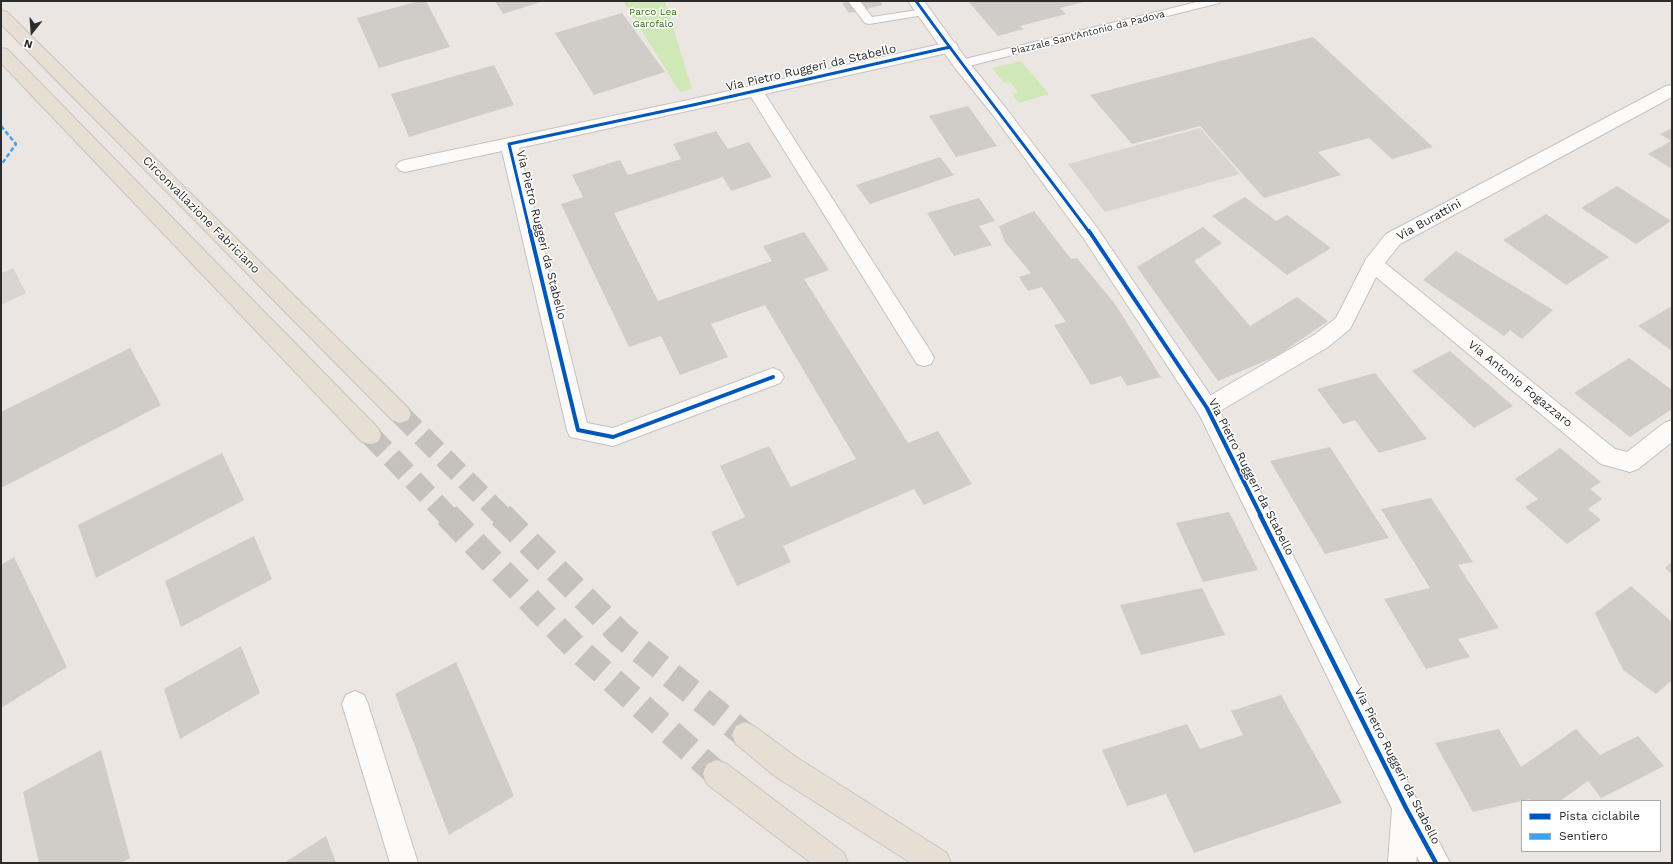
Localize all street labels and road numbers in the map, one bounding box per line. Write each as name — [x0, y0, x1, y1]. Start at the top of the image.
street label: Piazzale Sant'Antonio da Padova — [1010, 8, 1166, 58]
street label: Via Pietro Ruggeri da Stabello — [725, 41, 897, 95]
street label: Via Pietro Ruggeri da Stabello — [513, 149, 569, 321]
street label: Circonvallazione Fabriciano — [139, 153, 263, 277]
street label: Via Burattini — [1394, 196, 1464, 244]
street label: Via Antonio Fogazzaro — [1465, 338, 1575, 430]
street label: Via Pietro Ruggeri da Stabello — [1205, 396, 1297, 558]
street label: Via Pietro Ruggeri da Stabello — [1351, 685, 1443, 847]

